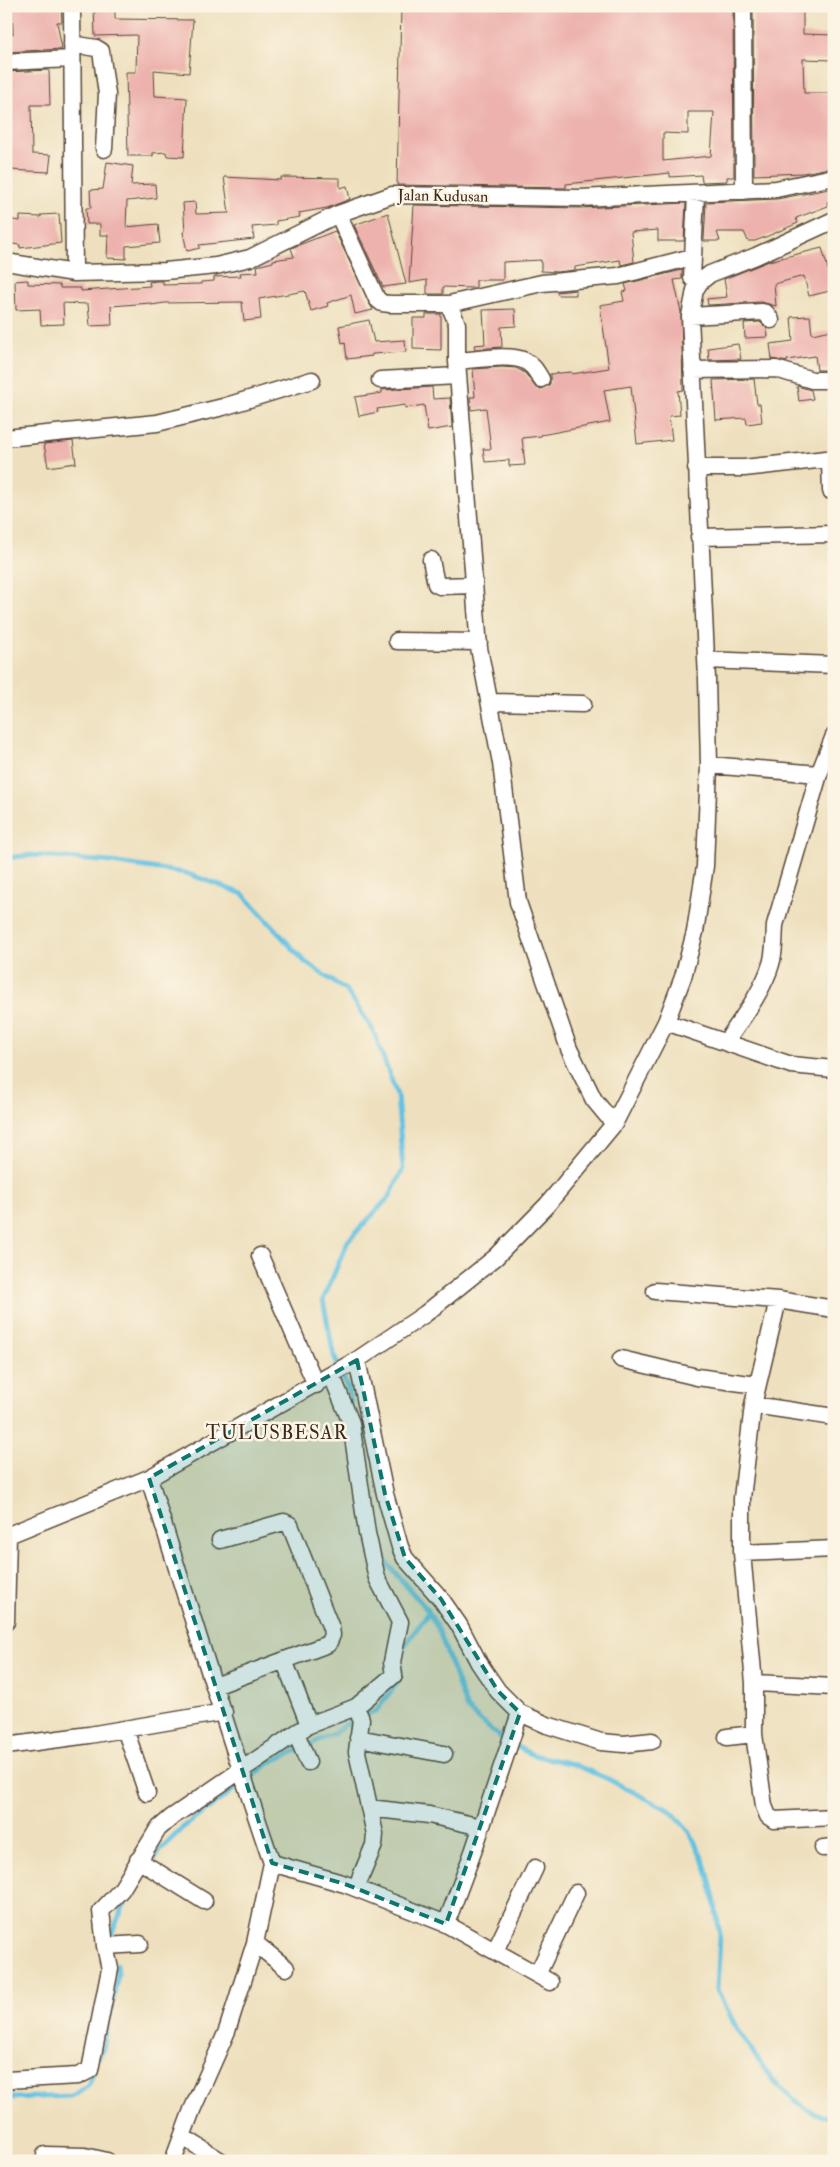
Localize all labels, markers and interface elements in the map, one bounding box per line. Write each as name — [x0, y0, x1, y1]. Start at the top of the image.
street label: Jalan Kudusan — [396, 185, 489, 208]
district label: TULUSBESAR — [206, 1421, 348, 1445]

